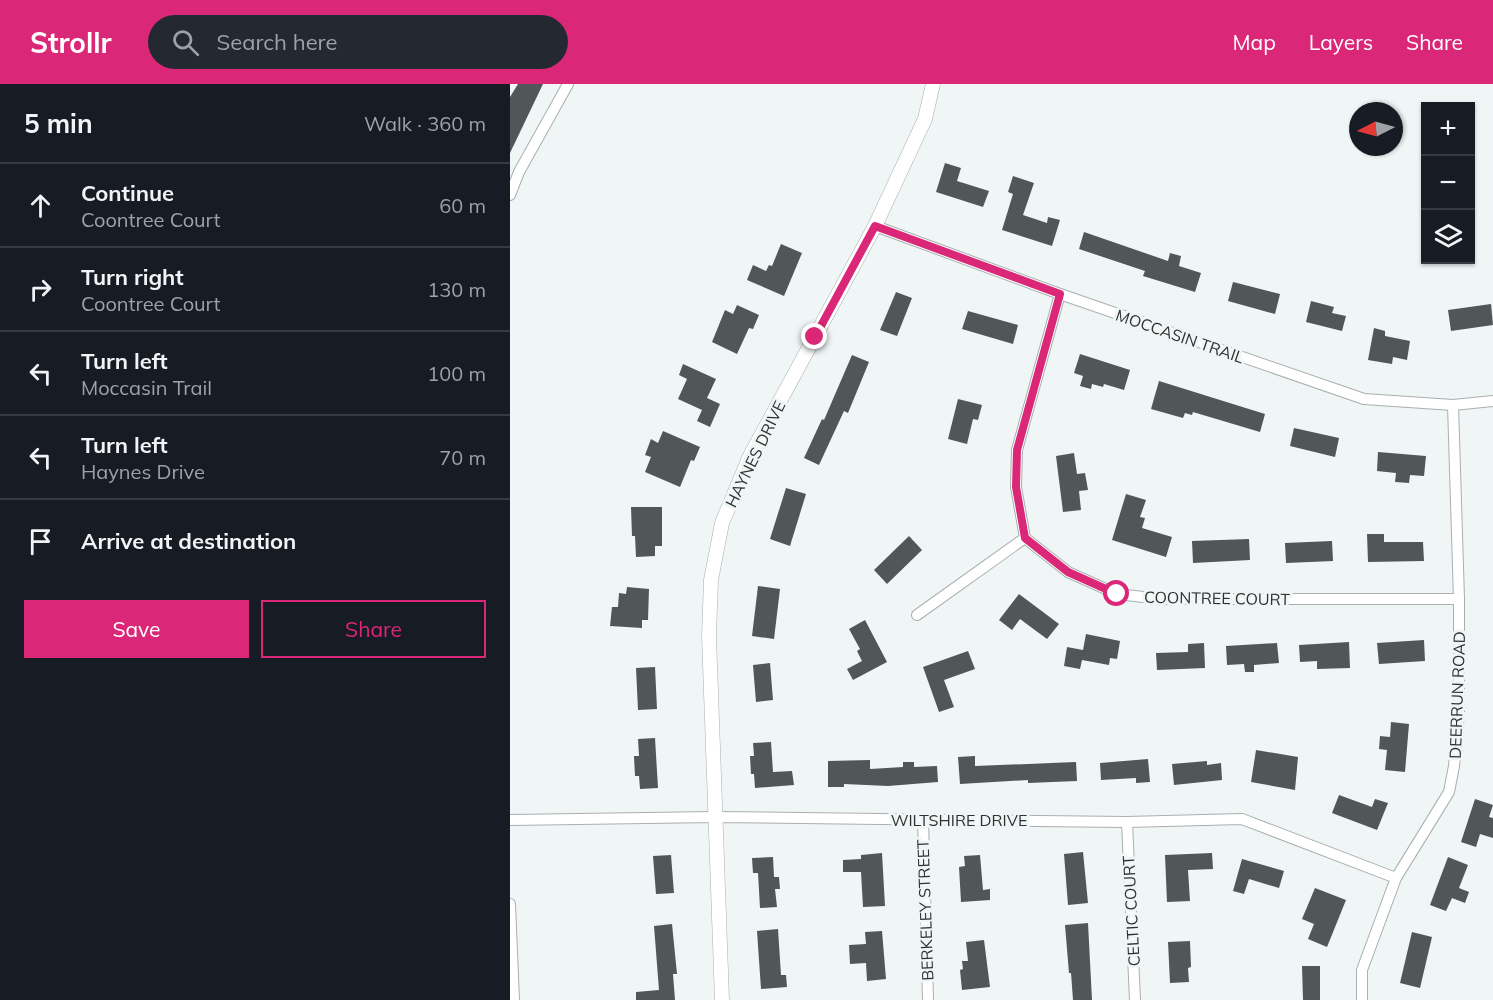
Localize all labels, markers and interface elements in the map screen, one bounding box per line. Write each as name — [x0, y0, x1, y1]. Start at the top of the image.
search box — [148, 15, 568, 69]
text: Strollr — [30, 25, 112, 60]
icon: search — [169, 26, 202, 59]
text: Search here — [217, 28, 337, 56]
text: Map — [1233, 29, 1276, 55]
text: Layers — [1309, 29, 1373, 55]
text: Share — [1406, 29, 1463, 55]
north arrow — [1349, 102, 1403, 156]
map controls — [1421, 102, 1475, 264]
button: + — [1421, 102, 1475, 156]
text: 5 min — [24, 107, 93, 140]
text: Walk · 360 m — [364, 111, 486, 136]
button: − — [1421, 156, 1475, 210]
text: Continue — [81, 179, 174, 207]
icon: ahead — [24, 189, 57, 222]
text: 60 m — [439, 193, 486, 218]
text: Coontree Court — [81, 207, 220, 232]
button: layers — [1421, 210, 1475, 264]
text: Turn right — [81, 263, 184, 291]
icon: right — [24, 273, 57, 306]
text: 130 m — [427, 277, 486, 302]
text: Coontree Court — [81, 291, 220, 316]
street label: MOCCASIN TRAIL — [1113, 305, 1247, 367]
route end — [801, 323, 827, 349]
text: Turn left — [81, 347, 168, 375]
icon: left — [24, 357, 57, 390]
text: 100 m — [427, 361, 486, 386]
text: Moccasin Trail — [81, 375, 212, 400]
street label: HAYNES DRIVE — [721, 397, 789, 511]
text: Turn left — [81, 431, 168, 459]
icon: left — [24, 441, 57, 474]
text: 70 m — [439, 445, 486, 470]
text: Haynes Drive — [81, 459, 205, 484]
icon: arrive — [24, 525, 57, 558]
text: Arrive at destination — [81, 527, 296, 555]
route start — [1103, 580, 1129, 606]
street label: COONTREE COURT — [1144, 587, 1291, 609]
button: Save — [24, 600, 249, 658]
button: Share — [261, 600, 486, 658]
street label: DEERRUN ROAD — [1445, 631, 1469, 759]
street label: WILTSHIRE DRIVE — [891, 810, 1027, 830]
street label: BERKELEY STREET — [913, 839, 937, 981]
street label: CELTIC COURT — [1118, 855, 1144, 967]

